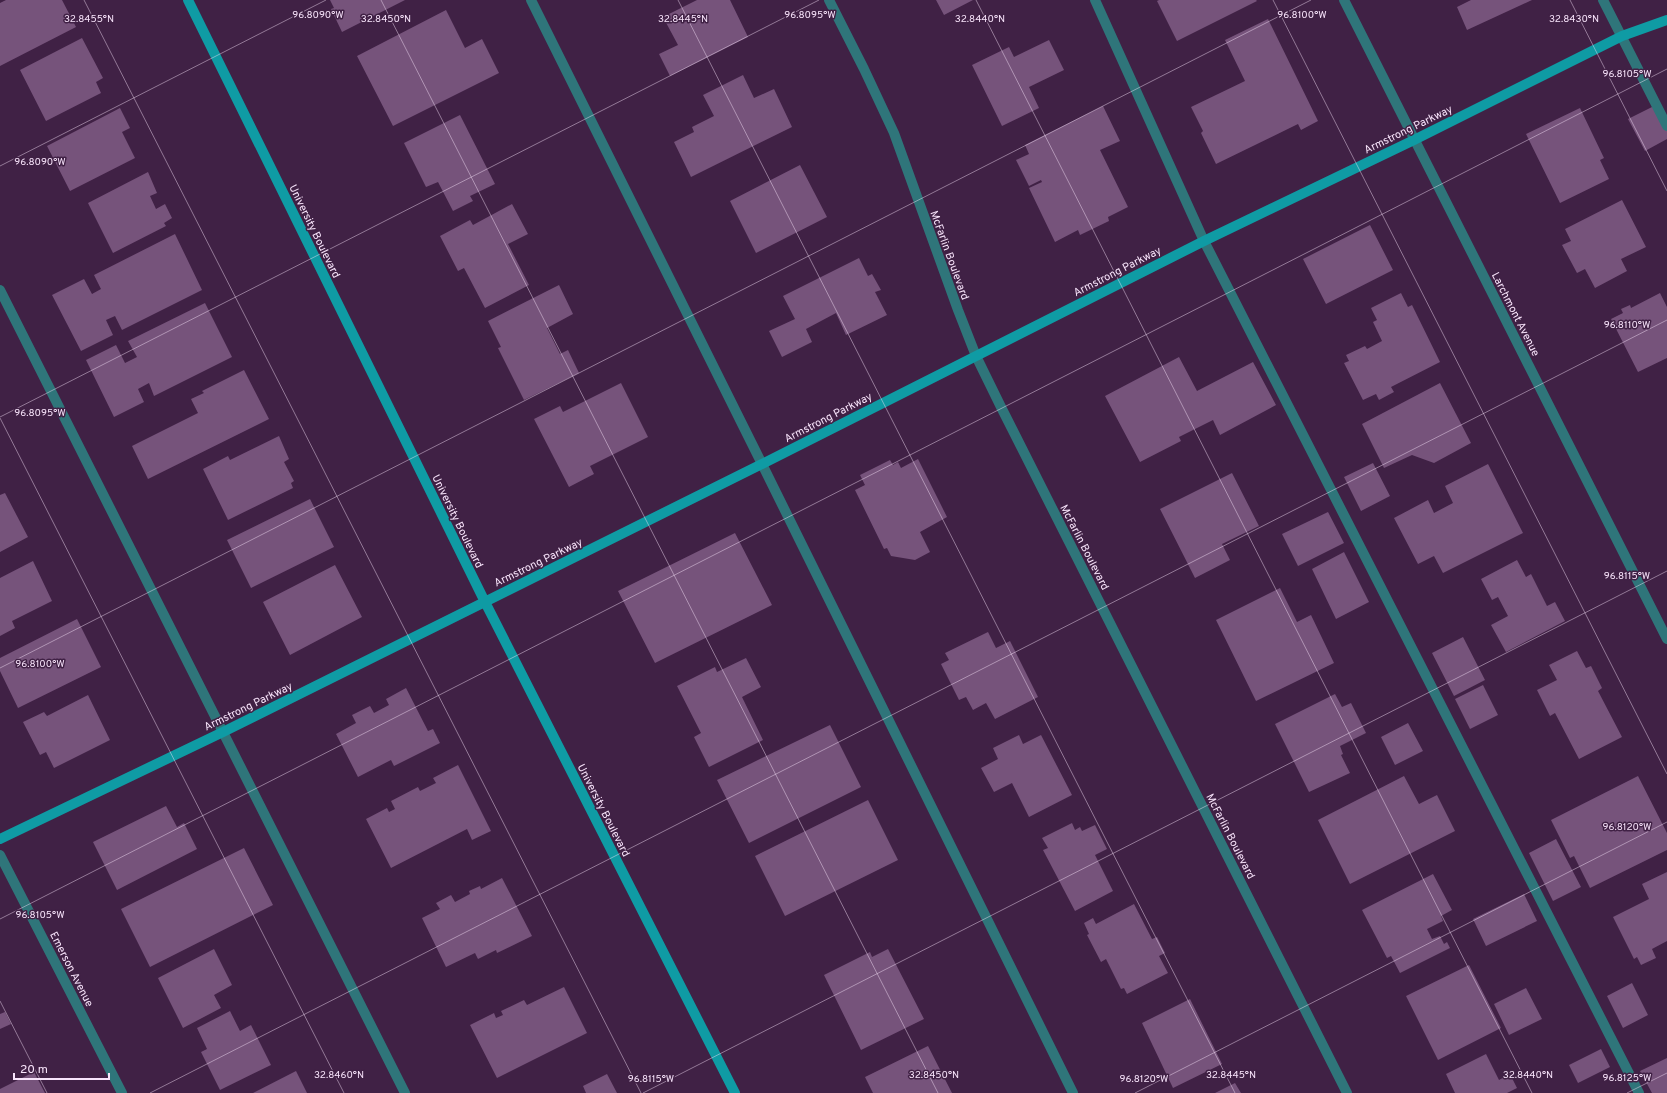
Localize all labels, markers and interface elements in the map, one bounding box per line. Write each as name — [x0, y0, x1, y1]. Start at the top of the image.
text: 96.8090°W — [292, 9, 344, 22]
text: 96.8095°W — [784, 9, 836, 22]
text: 96.8100°W — [1277, 9, 1327, 22]
text: 32.8455°N — [64, 13, 114, 26]
text: 32.8450°N — [361, 13, 411, 26]
text: 32.8445°N — [658, 13, 708, 26]
text: 32.8440°N — [955, 13, 1005, 26]
text: 32.8430°N — [1549, 13, 1599, 26]
text: 96.8105°W — [1602, 68, 1652, 81]
street label: Armstrong Parkway — [1362, 102, 1455, 157]
text: 96.8090°W — [14, 156, 66, 169]
street label: University Boulevard — [285, 182, 343, 281]
street label: McFarlin Boulevard — [926, 209, 972, 302]
street label: Armstrong Parkway — [1071, 244, 1164, 300]
street label: Larchmont Avenue — [1488, 270, 1542, 359]
text: 96.8110°W — [1604, 319, 1650, 332]
street label: Armstrong Parkway — [782, 390, 875, 446]
text: 96.8095°W — [14, 407, 66, 420]
street label: University Boulevard — [428, 472, 486, 571]
street label: McFarlin Boulevard — [1057, 502, 1112, 593]
street label: Armstrong Parkway — [492, 535, 585, 590]
text: 96.8115°W — [1604, 570, 1650, 583]
text: 96.8100°W — [15, 658, 65, 671]
street label: Armstrong Parkway — [202, 679, 295, 734]
street label: University Boulevard — [574, 762, 633, 859]
street label: McFarlin Boulevard — [1203, 791, 1258, 882]
text: 96.8120°W — [1602, 821, 1652, 834]
text: 96.8105°W — [15, 909, 65, 922]
street label: Emerson Avenue — [46, 930, 96, 1009]
scale bar — [14, 1055, 109, 1081]
text: 20 m — [20, 1062, 48, 1078]
text: 32.8460°N — [314, 1069, 364, 1082]
text: 32.8450°N — [909, 1069, 959, 1082]
text: 32.8445°N — [1206, 1069, 1256, 1082]
text: 32.8440°N — [1503, 1069, 1553, 1082]
text: 96.8125°W — [1603, 1072, 1651, 1085]
text: 96.8115°W — [628, 1073, 674, 1086]
text: 96.8120°W — [1119, 1073, 1169, 1086]

